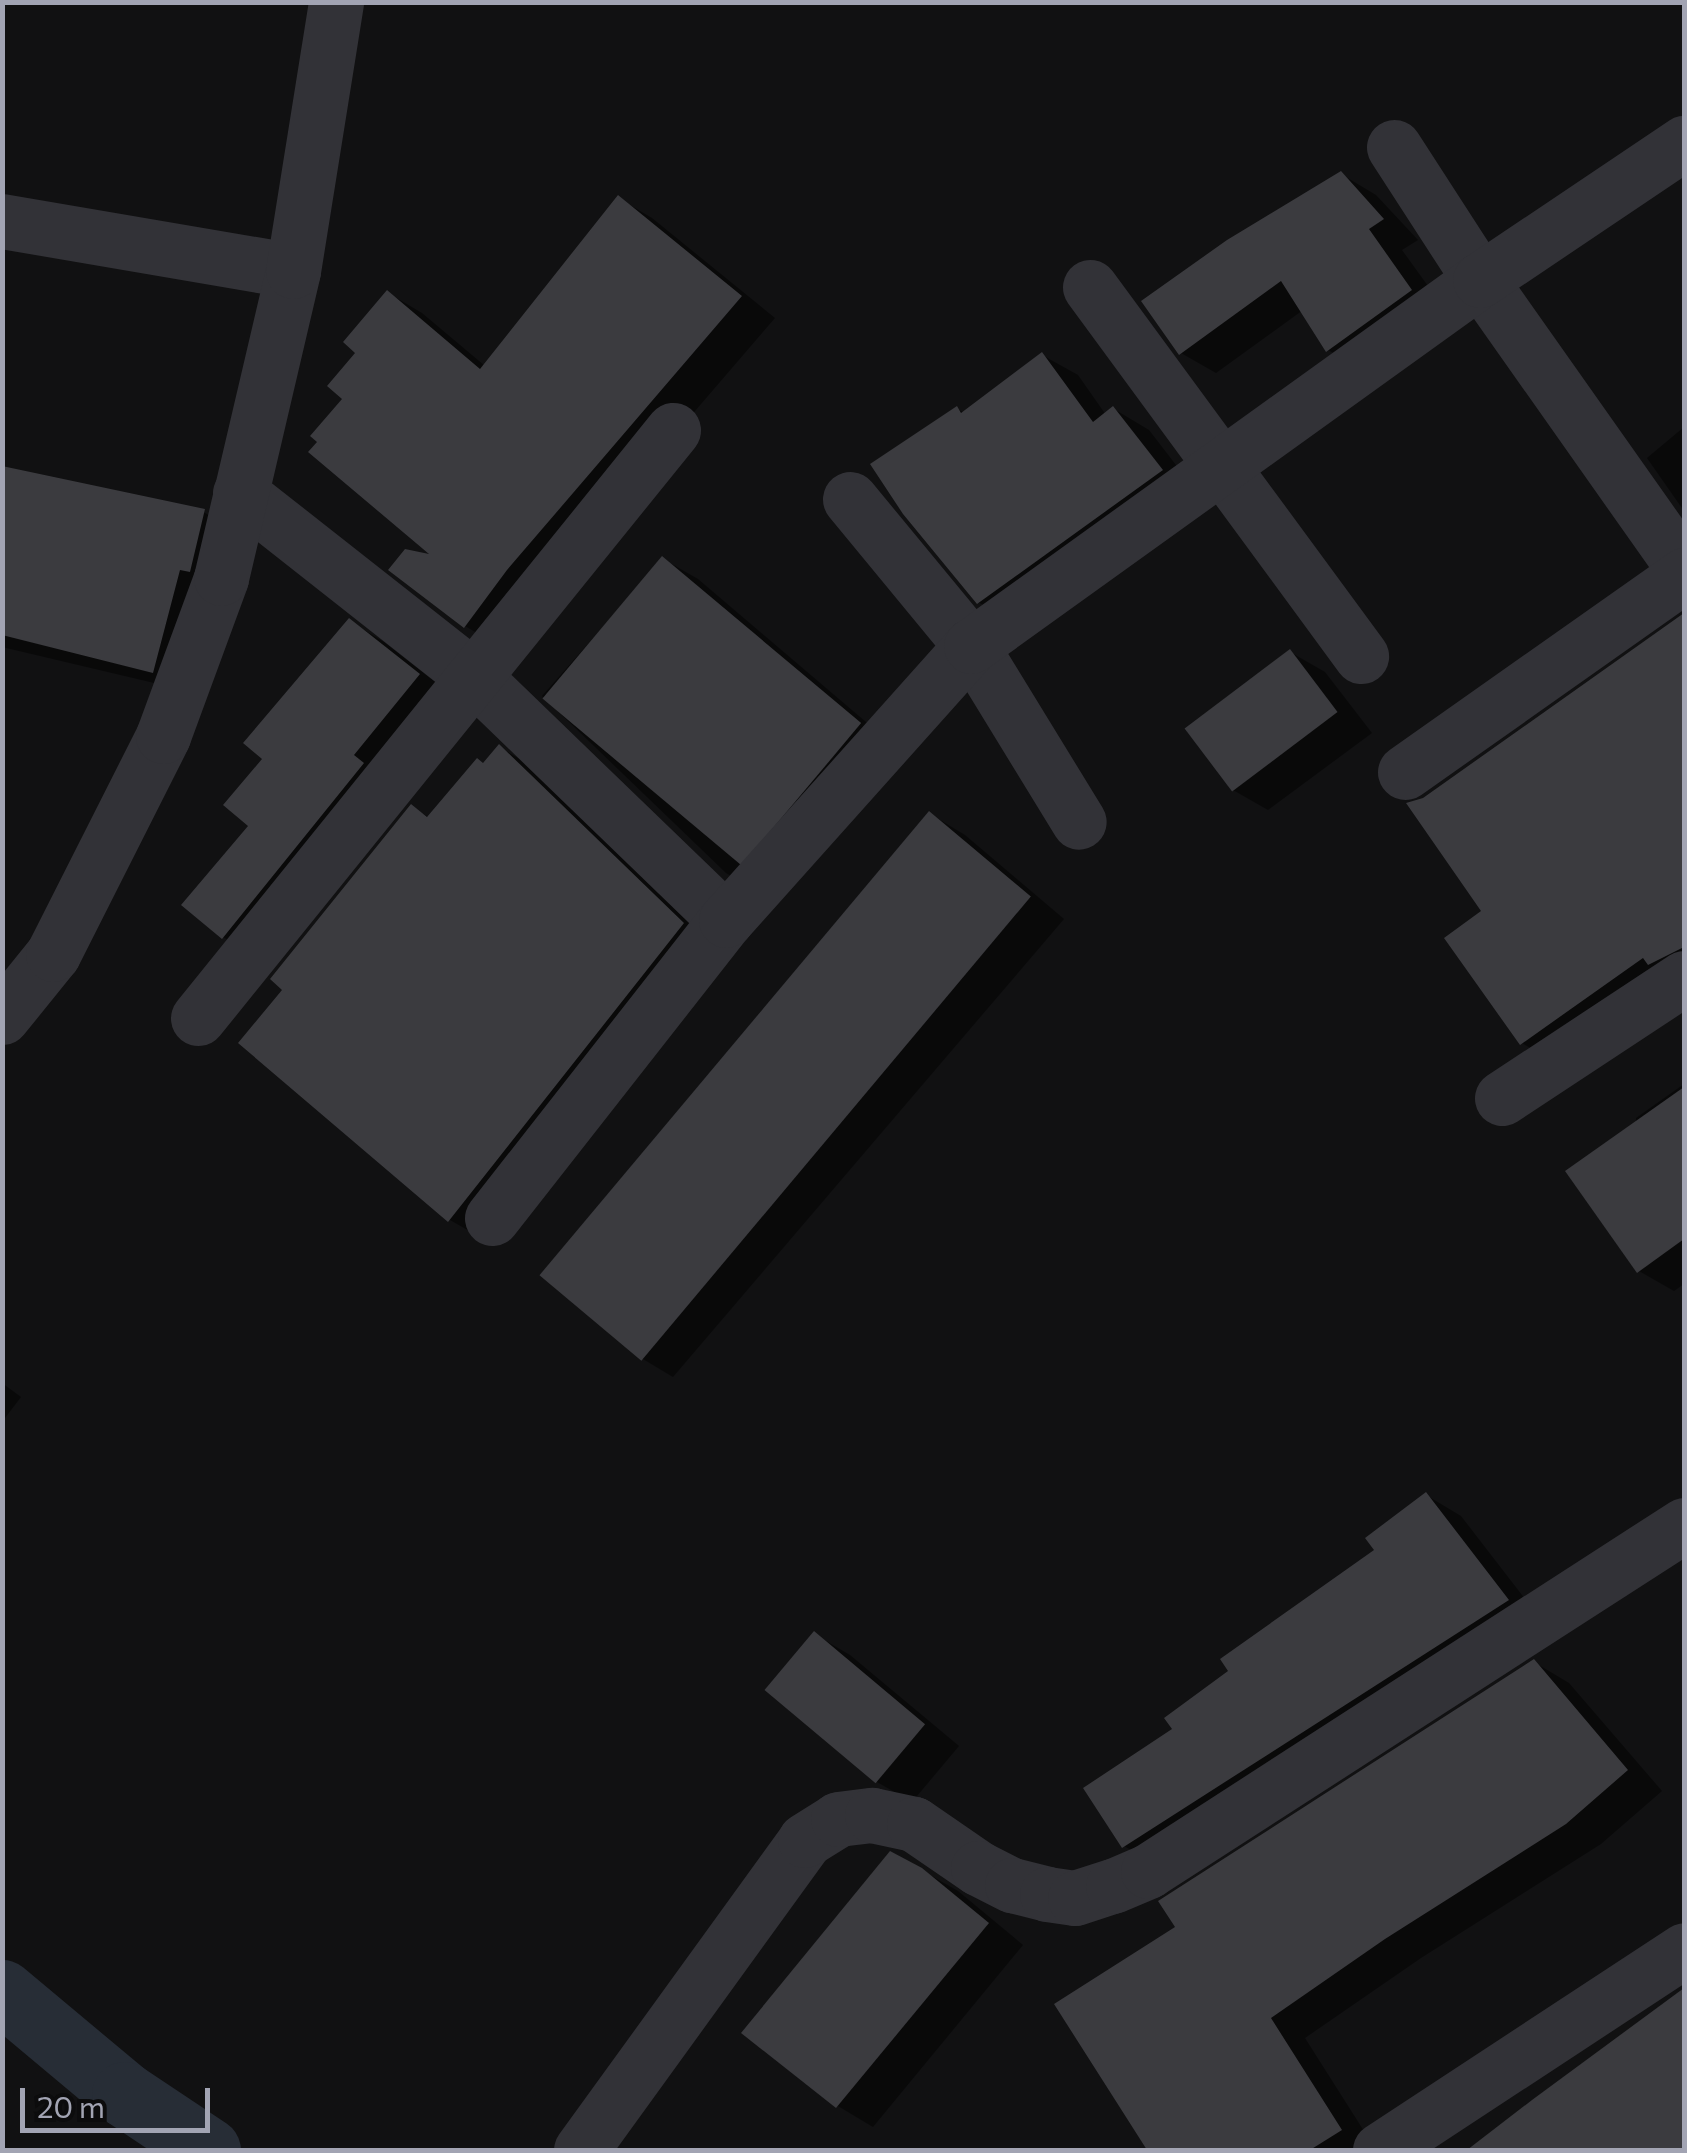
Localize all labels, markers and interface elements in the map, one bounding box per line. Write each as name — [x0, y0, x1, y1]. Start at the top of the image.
scale bar — [25, 2068, 215, 2130]
text: 20 m — [37, 2087, 105, 2124]

